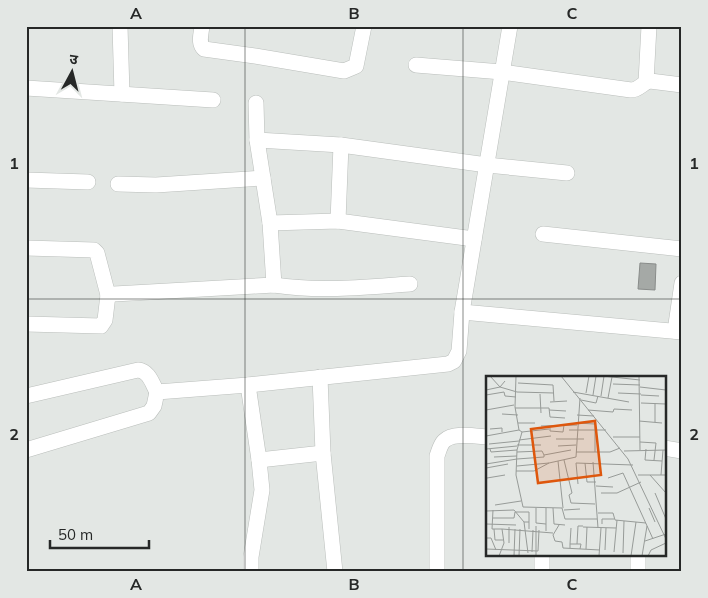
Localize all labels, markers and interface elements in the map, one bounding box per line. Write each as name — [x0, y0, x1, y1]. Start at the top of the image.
text: A — [130, 3, 142, 23]
text: B — [348, 3, 360, 23]
text: C — [567, 3, 578, 23]
north arrow — [48, 48, 98, 98]
text: उ — [68, 50, 80, 69]
text: 1 — [9, 153, 19, 173]
text: 1 — [689, 153, 699, 173]
inset map — [486, 376, 666, 556]
text: 2 — [9, 424, 19, 444]
text: 2 — [689, 424, 699, 444]
scale bar — [50, 518, 149, 550]
text: 50 m — [58, 525, 93, 544]
text: A — [130, 574, 142, 594]
text: B — [348, 574, 360, 594]
text: C — [567, 574, 578, 594]

